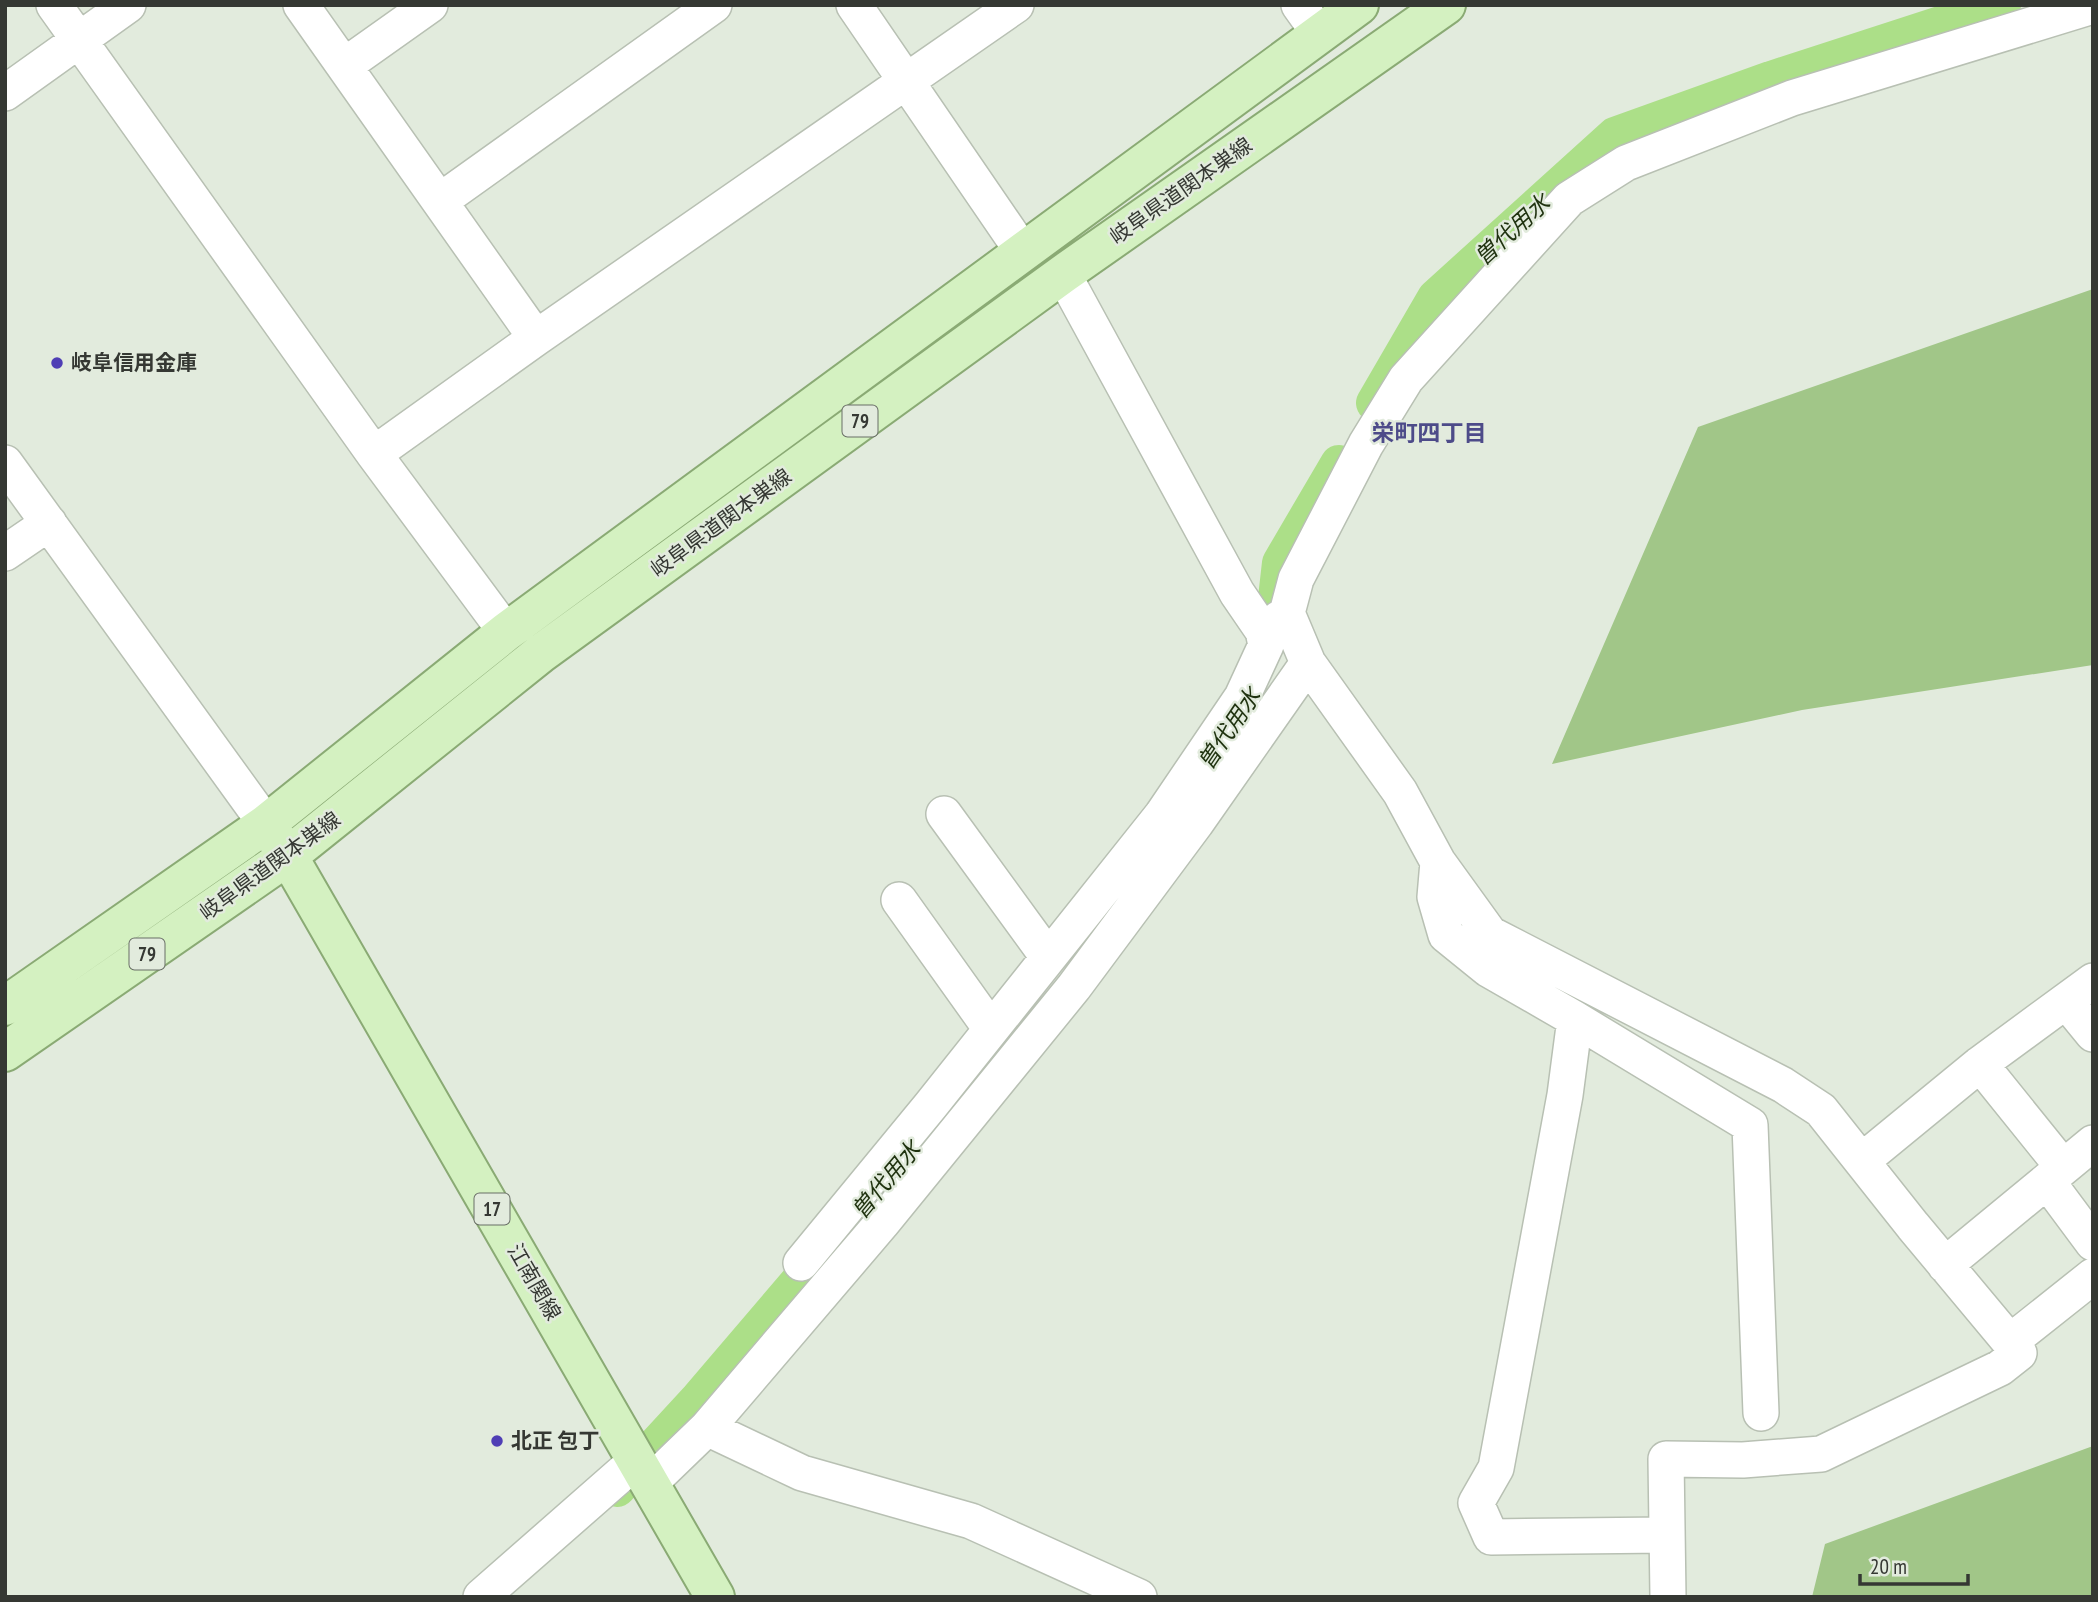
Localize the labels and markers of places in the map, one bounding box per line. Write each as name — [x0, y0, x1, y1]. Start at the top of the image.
place label: 岐阜信用金庫 — [71, 349, 197, 376]
marker: 岐阜信用金庫 — [49, 355, 65, 371]
place label: 北正 包丁 — [511, 1427, 599, 1454]
marker: 北正 包丁 — [489, 1433, 505, 1449]

